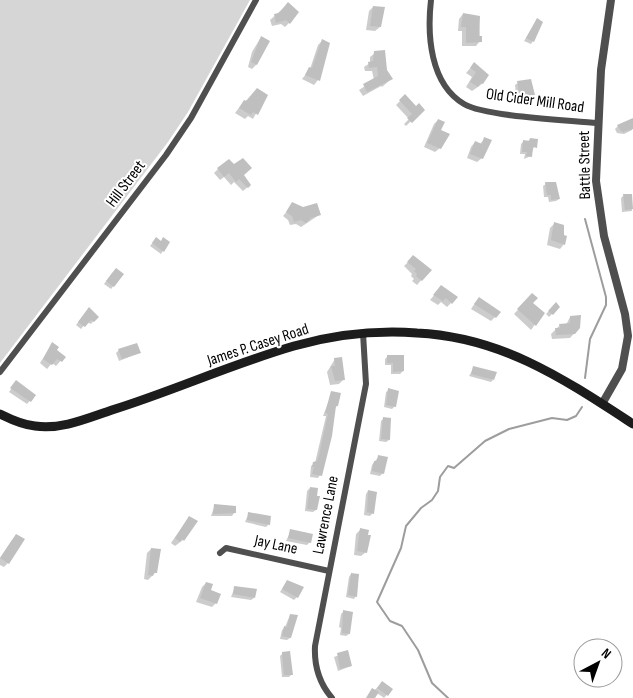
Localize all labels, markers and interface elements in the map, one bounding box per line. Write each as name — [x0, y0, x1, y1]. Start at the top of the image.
street label: Old Cider Mill Road — [485, 85, 585, 117]
street label: Battle Street — [575, 130, 595, 200]
street label: Hill Street — [102, 157, 150, 211]
street label: James P. Casey Road — [204, 320, 311, 371]
street label: Lawrence Lane — [309, 474, 343, 556]
street label: Jay Lane — [252, 531, 299, 559]
north arrow — [573, 638, 623, 688]
text: N — [598, 645, 615, 662]

